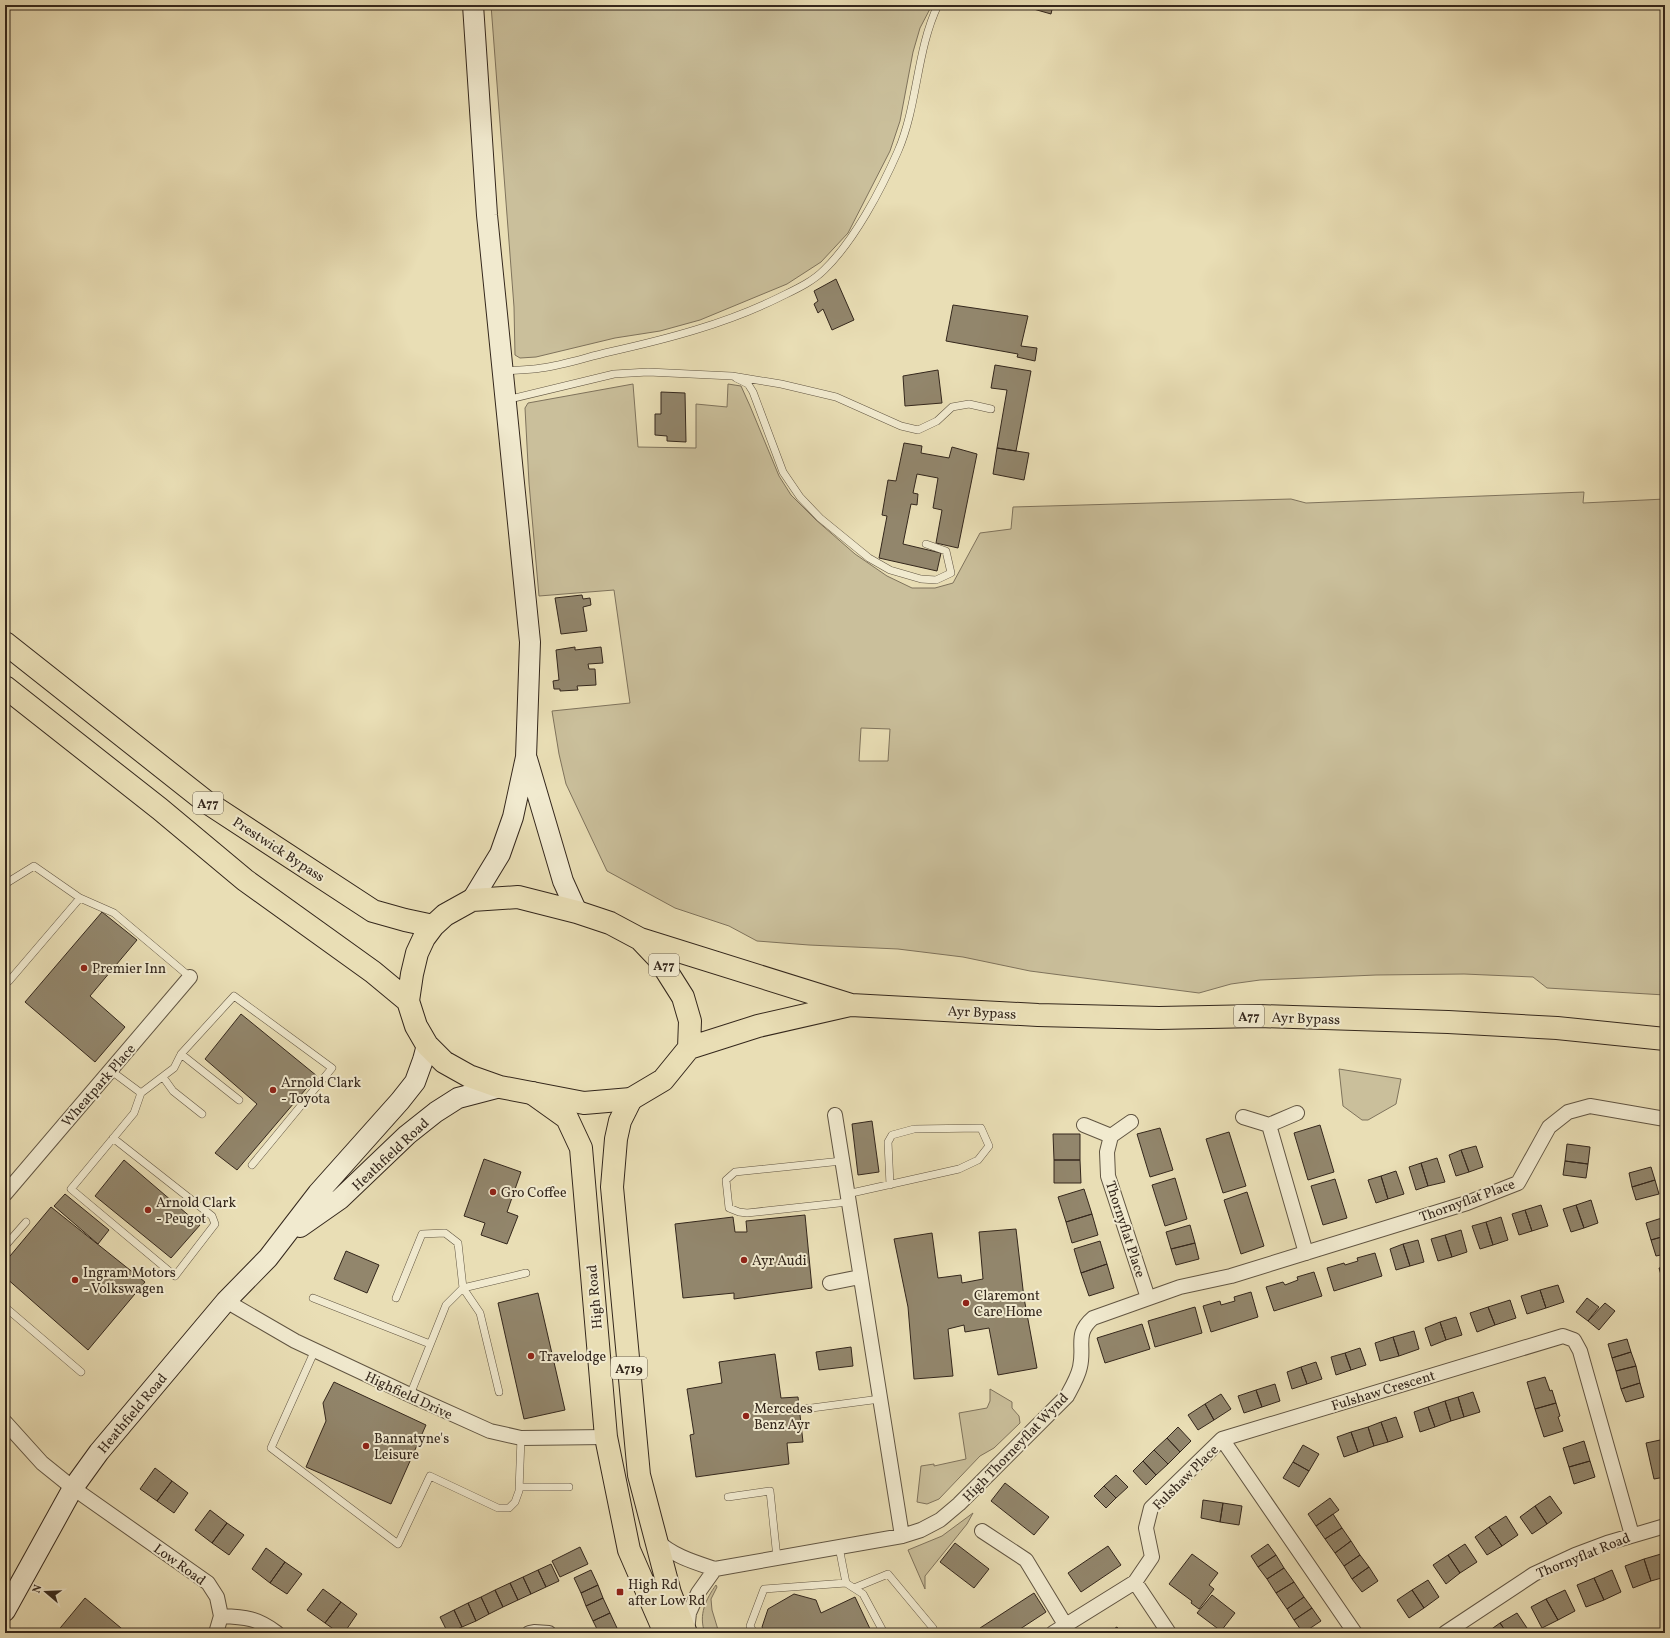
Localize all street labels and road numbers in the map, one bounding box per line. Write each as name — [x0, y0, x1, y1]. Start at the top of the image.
road number: A77 — [193, 792, 223, 814]
street label: Prestwick Bypass — [228, 813, 328, 887]
road number: A77 — [649, 954, 679, 976]
street label: Ayr Bypass — [947, 1002, 1017, 1025]
road number: A77 — [1234, 1005, 1264, 1027]
street label: Ayr Bypass — [1271, 1009, 1341, 1030]
street label: Wheatpark Place — [58, 1040, 141, 1131]
street label: Heathfield Road — [348, 1114, 434, 1196]
street label: Thornyflat Place — [1417, 1175, 1518, 1227]
street label: Thornyflat Place — [1100, 1179, 1149, 1280]
street label: High Road — [583, 1264, 608, 1330]
road number: A719 — [611, 1357, 647, 1379]
street label: Fulshaw Crescent — [1329, 1367, 1438, 1416]
street label: Highfield Drive — [361, 1368, 456, 1425]
street label: Heathfield Road — [94, 1370, 172, 1458]
street label: High Thorneyflat Wynd — [959, 1389, 1073, 1507]
street label: Fulshaw Place — [1149, 1441, 1223, 1515]
street label: Thornyflat Road — [1534, 1529, 1633, 1584]
street label: Low Road — [149, 1540, 209, 1591]

